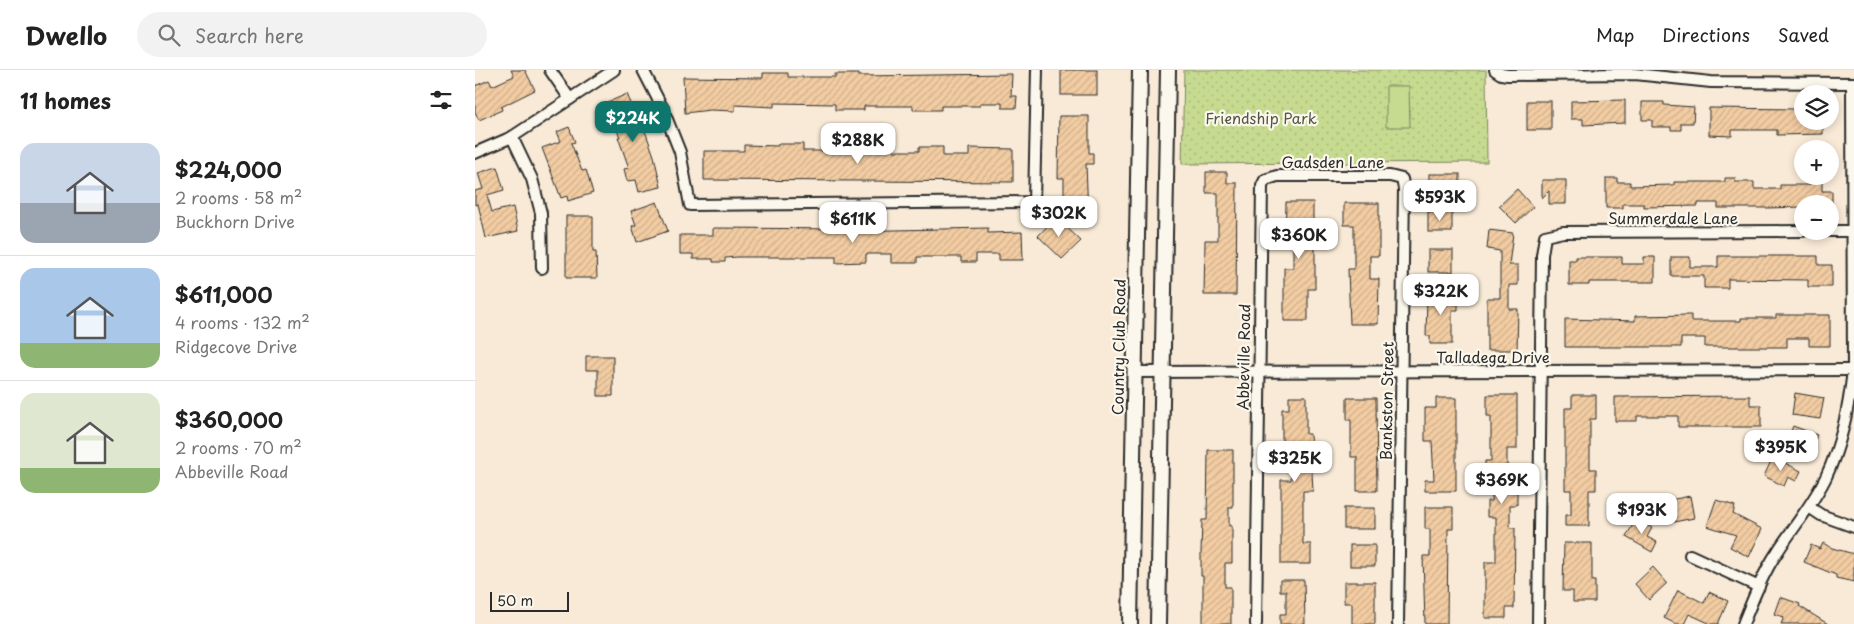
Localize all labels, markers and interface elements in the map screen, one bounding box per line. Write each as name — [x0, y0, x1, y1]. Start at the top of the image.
search box — [137, 12, 487, 57]
text: Dwello — [25, 17, 107, 53]
icon: search — [155, 21, 183, 49]
text: Search here — [195, 21, 304, 49]
text: Map — [1596, 21, 1634, 48]
text: Directions — [1662, 21, 1750, 48]
text: Saved — [1778, 21, 1829, 48]
text: 11 homes — [20, 84, 111, 116]
map controls — [1794, 85, 1839, 240]
button: layers — [1794, 85, 1839, 130]
icon: filters — [427, 86, 455, 114]
pin: $224K — [598, 100, 668, 143]
text: $224K — [606, 105, 660, 129]
park label: Friendship Park — [1205, 106, 1317, 129]
pin: $288K — [823, 122, 893, 165]
text: $288K — [832, 127, 884, 151]
button: + — [1794, 140, 1839, 185]
street label: Gadsden Lane — [1282, 150, 1384, 173]
text: $224,000 — [175, 153, 282, 185]
icon: home — [60, 163, 120, 223]
pin: $593K — [1405, 180, 1475, 222]
text: $593K — [1414, 184, 1466, 208]
text: 2 rooms · 58 m² — [175, 185, 302, 209]
button: − — [1794, 195, 1839, 240]
pin: $302K — [1024, 196, 1094, 238]
text: $302K — [1031, 200, 1087, 224]
pin: $611K — [818, 202, 888, 244]
text: $611K — [830, 206, 876, 230]
street label: Summerdale Lane — [1608, 206, 1738, 229]
text: Buckhorn Drive — [175, 209, 295, 233]
pin: $360K — [1264, 218, 1334, 260]
text: $360K — [1271, 222, 1327, 246]
pin: $322K — [1406, 274, 1476, 316]
text: $611,000 — [175, 278, 272, 310]
text: $322K — [1414, 278, 1468, 302]
street label: Country Club Road — [1105, 279, 1131, 415]
icon: home — [60, 288, 120, 348]
street label: Abbeville Road — [1231, 304, 1255, 410]
text: 4 rooms · 132 m² — [175, 310, 310, 334]
text: Ridgecove Drive — [175, 334, 297, 358]
street label: Bankston Street — [1373, 341, 1399, 461]
street label: Talladega Drive — [1436, 345, 1550, 368]
text: $360,000 — [175, 403, 283, 435]
icon: home — [60, 413, 120, 473]
pin: $395K — [1746, 430, 1816, 472]
text: $395K — [1755, 434, 1807, 458]
text: 2 rooms · 70 m² — [175, 435, 302, 459]
pin: $325K — [1260, 440, 1330, 483]
text: $325K — [1268, 445, 1322, 469]
text: Abbeville Road — [175, 459, 289, 483]
pin: $369K — [1467, 462, 1537, 505]
text: $369K — [1476, 467, 1528, 491]
pin: $193K — [1607, 492, 1677, 535]
text: $193K — [1617, 497, 1667, 521]
scale bar — [490, 589, 569, 612]
text: 50 m — [497, 590, 533, 611]

